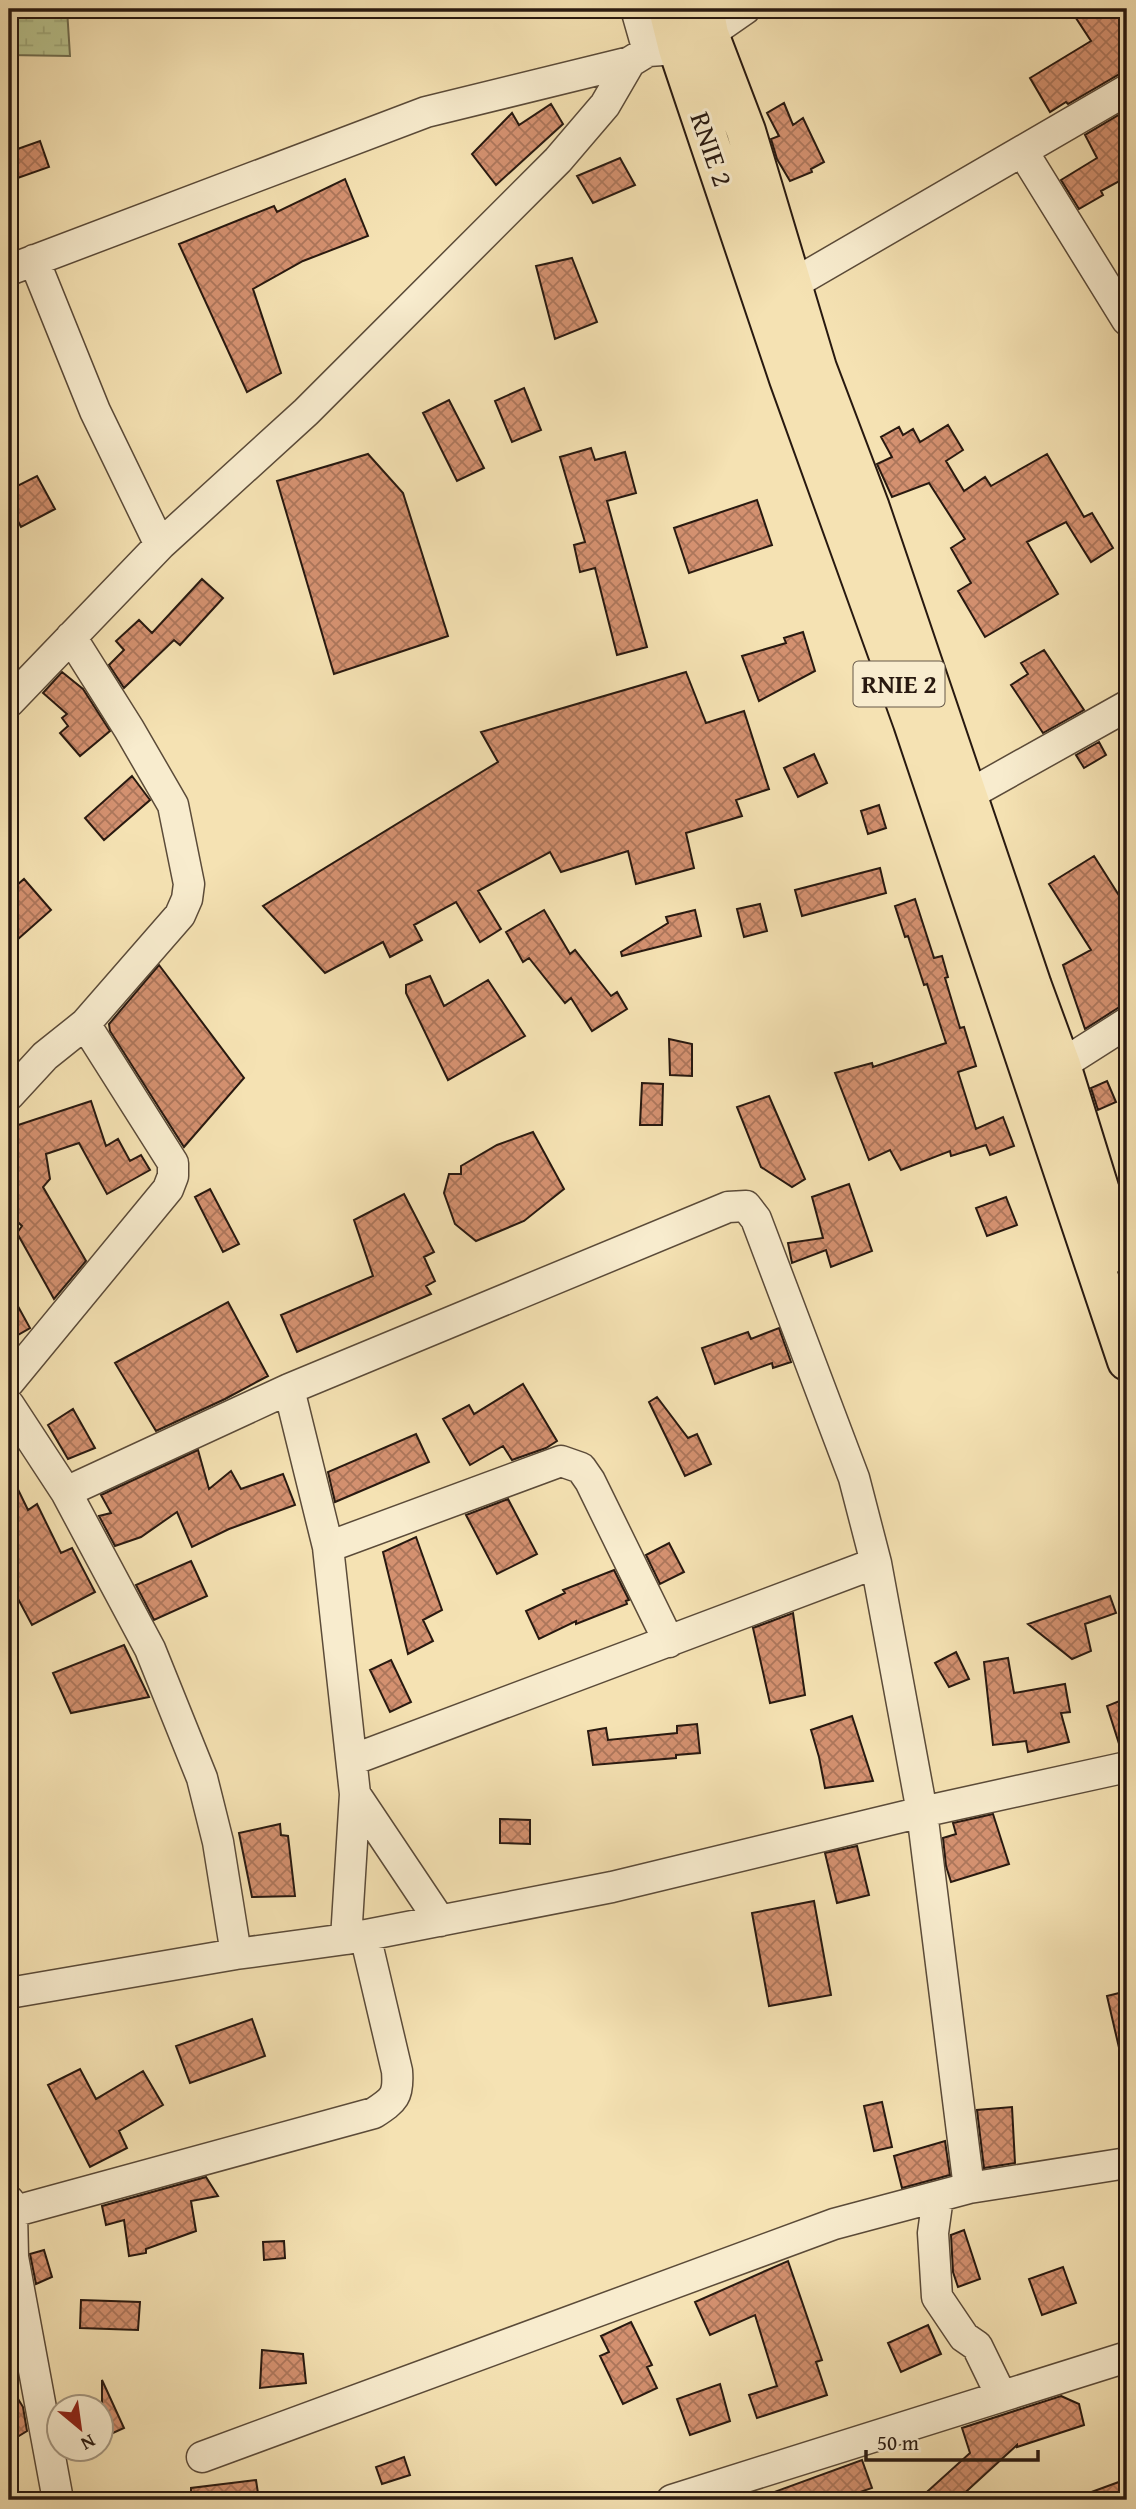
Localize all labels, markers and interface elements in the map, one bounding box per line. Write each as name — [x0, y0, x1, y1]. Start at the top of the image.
street label: RNIE 2 — [681, 106, 744, 192]
road number: RNIE 2 — [853, 662, 944, 706]
north arrow — [46, 2394, 116, 2464]
scale bar — [866, 2418, 1038, 2462]
text: 50 m — [877, 2427, 919, 2458]
text: N — [76, 2428, 101, 2458]

